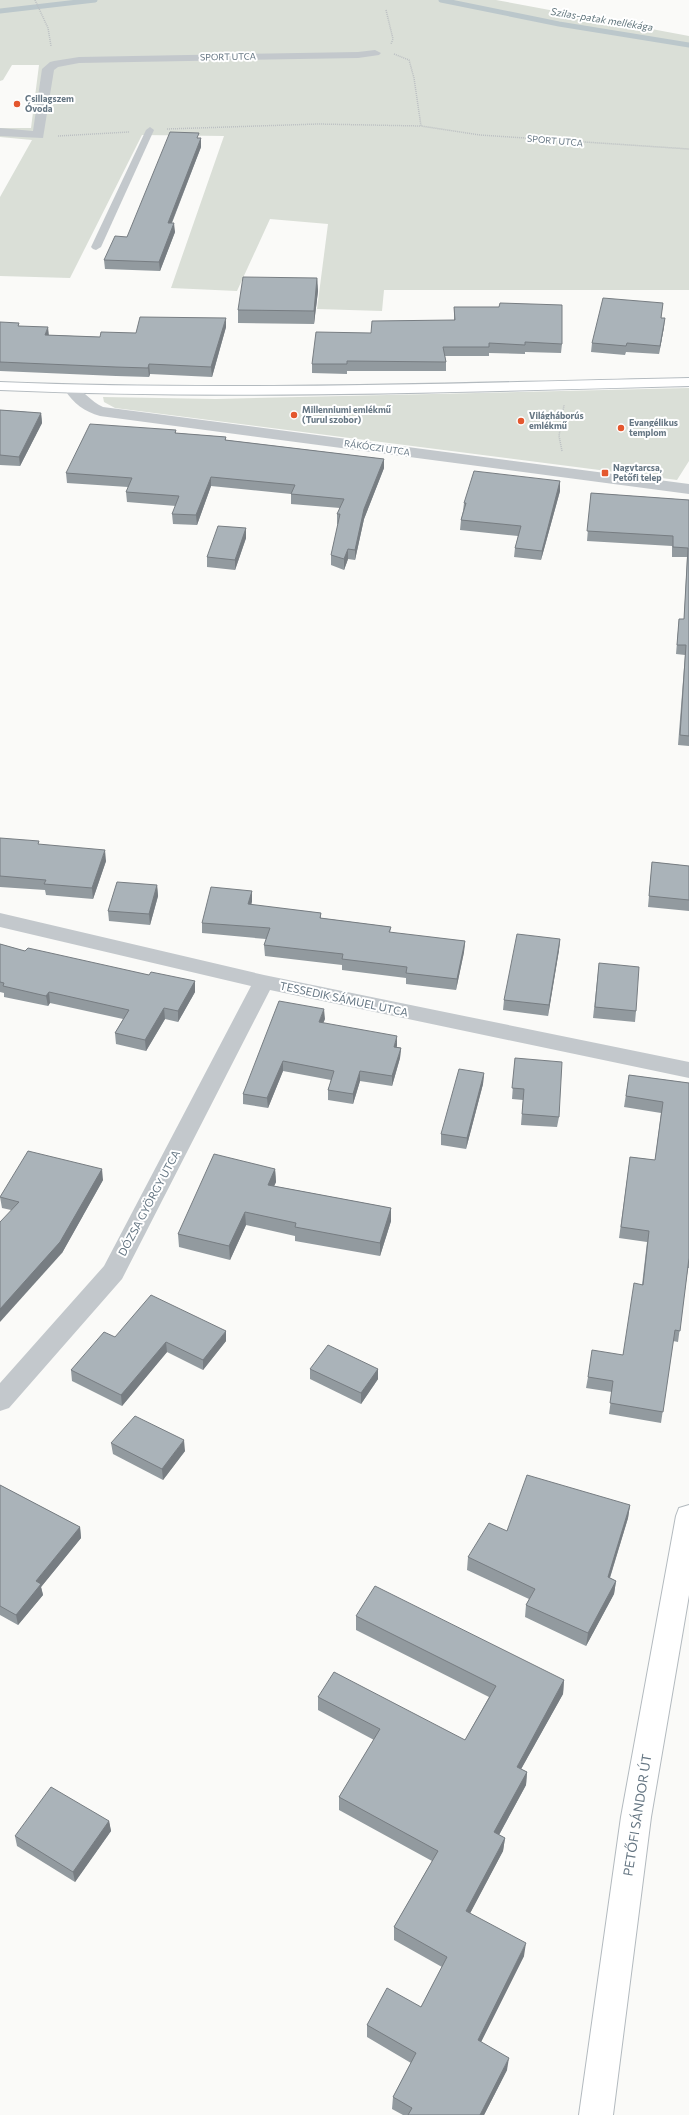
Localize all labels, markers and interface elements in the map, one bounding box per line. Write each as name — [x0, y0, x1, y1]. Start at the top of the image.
water label: Szilas-patak mellékága — [550, 5, 654, 33]
street label: SPORT UTCA — [200, 51, 256, 62]
place label: Csillagszem Óvoda — [25, 93, 74, 114]
marker: Csillagszem Óvoda — [12, 99, 22, 109]
street label: SPORT UTCA — [527, 133, 583, 148]
place label: Millenniumi emlékmű (Turul szobor) — [302, 404, 392, 425]
marker: Millenniumi emlékmű (Turul szobor) — [289, 410, 299, 420]
place label: Világháborús emlékmű — [529, 410, 584, 431]
marker: Világháborús emlékmű — [516, 416, 526, 426]
place label: Evangélikus templom — [629, 417, 678, 438]
marker: Evangélikus templom — [616, 423, 626, 433]
street label: RÁKÓCZI UTCA — [344, 436, 411, 458]
place label: Nagytarcsa, Petőfi telep — [613, 462, 662, 483]
marker: Nagytarcsa, Petőfi telep — [600, 468, 610, 478]
street label: TESSEDIK SÁMUEL UTCA — [279, 978, 410, 1019]
street label: DÓZSA GYÖRGY UTCA — [114, 1147, 182, 1258]
street label: PETŐFI SÁNDOR ÚT — [618, 1753, 655, 1877]

